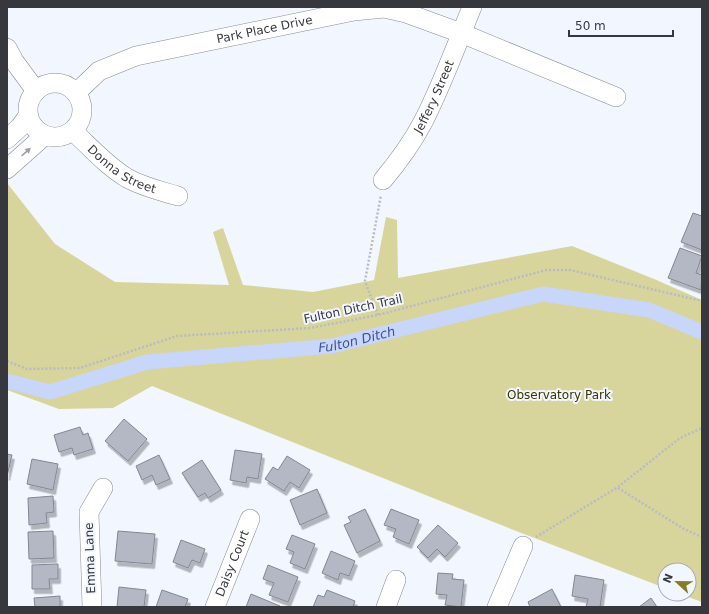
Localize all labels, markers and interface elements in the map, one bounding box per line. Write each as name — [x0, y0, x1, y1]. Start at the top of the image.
scale bar — [569, 12, 673, 38]
street label: Park Place Drive — [215, 13, 314, 46]
text: 50 m — [575, 19, 606, 33]
street label: Jeffery Street — [411, 58, 457, 137]
street label: Donna Street — [85, 142, 158, 196]
one-way arrow — [20, 148, 31, 157]
street label: Fulton Ditch Trail — [302, 292, 404, 326]
water label: Fulton Ditch — [318, 324, 397, 355]
park label: Observatory Park — [507, 388, 611, 402]
street label: Emma Lane — [82, 522, 98, 594]
street label: Daisy Court — [213, 528, 252, 599]
north arrow — [657, 562, 697, 602]
text: N — [660, 572, 676, 585]

